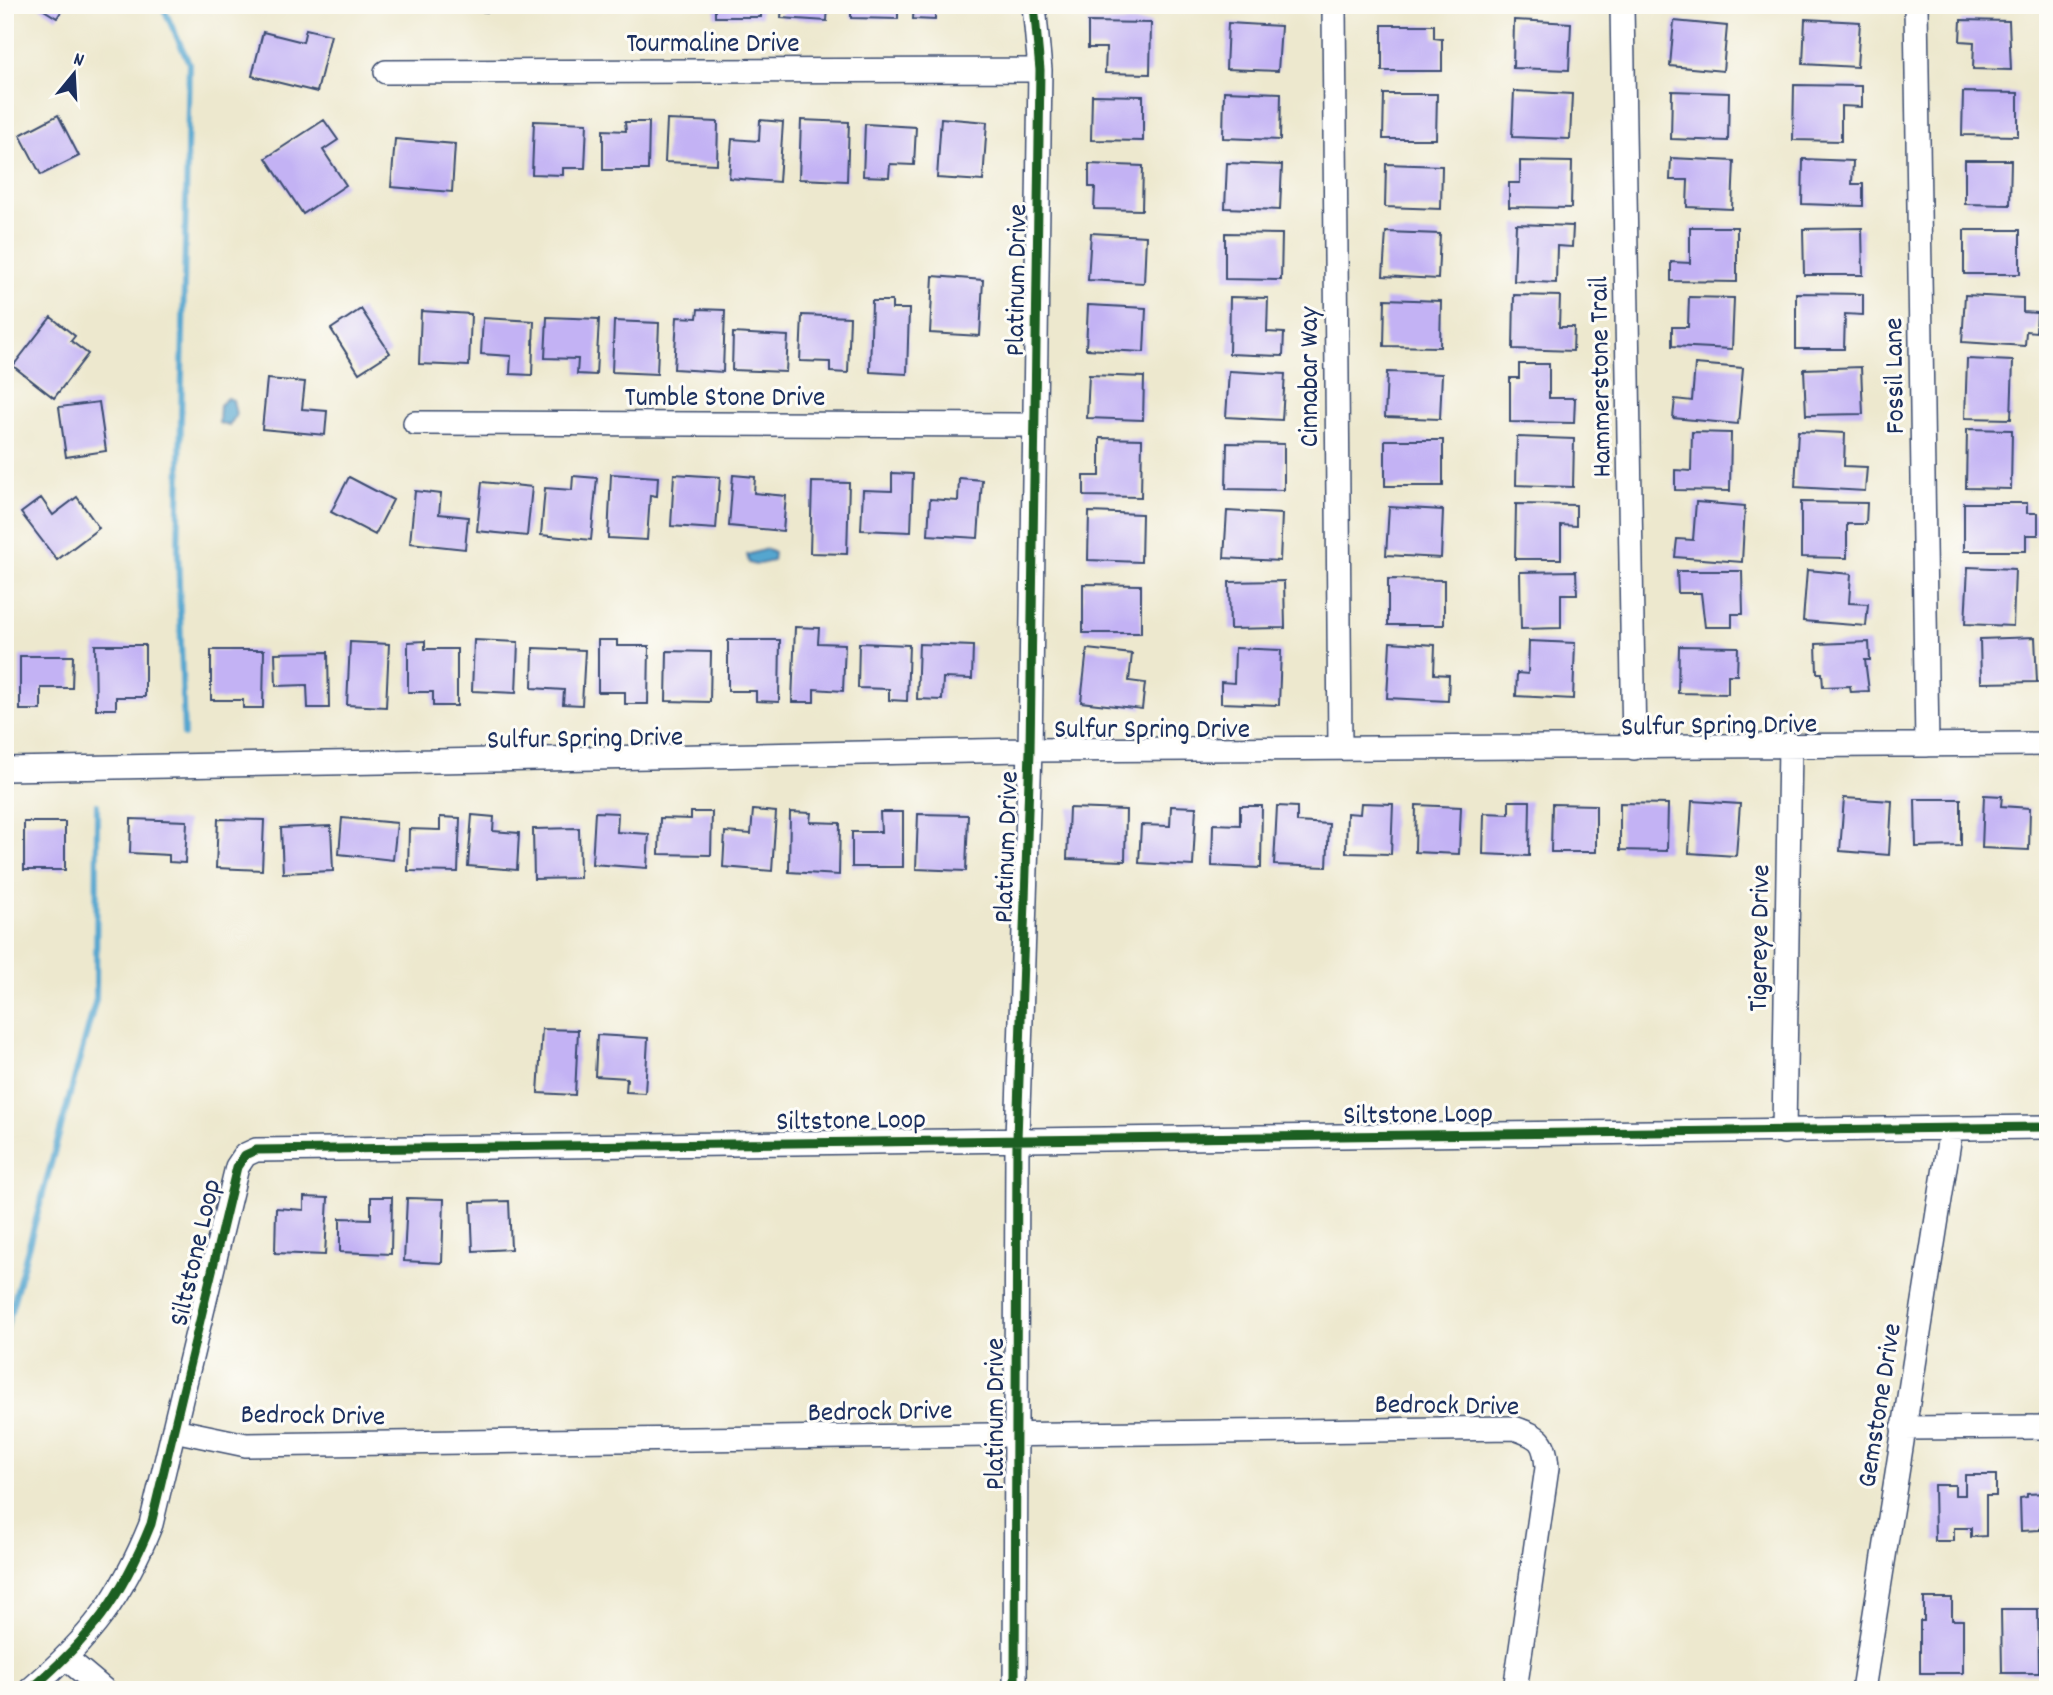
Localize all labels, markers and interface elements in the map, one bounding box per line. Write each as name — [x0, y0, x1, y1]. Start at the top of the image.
street label: Tourmaline Drive — [626, 26, 800, 66]
north arrow — [38, 38, 108, 108]
text: N — [70, 47, 87, 75]
street label: Platinum Drive — [998, 203, 1040, 357]
street label: Hammerstone Trail — [1581, 276, 1625, 478]
street label: Cinnabar Way — [1292, 306, 1332, 447]
street label: Fossil Lane — [1876, 317, 1918, 435]
street label: Tumble Stone Drive — [625, 380, 825, 420]
street label: Sulfur Spring Drive — [1621, 706, 1817, 750]
street label: Sulfur Spring Drive — [1054, 712, 1250, 752]
street label: Sulfur Spring Drive — [487, 719, 683, 763]
street label: Platinum Drive — [986, 770, 1032, 924]
street label: Tigereye Drive — [1741, 864, 1783, 1012]
street label: Siltstone Loop — [1343, 1096, 1493, 1138]
street label: Siltstone Loop — [776, 1102, 926, 1144]
street label: Siltstone Loop — [162, 1176, 234, 1331]
street label: Gemstone Drive — [1849, 1321, 1915, 1491]
street label: Platinum Drive — [978, 1338, 1018, 1490]
street label: Bedrock Drive — [1374, 1387, 1520, 1429]
street label: Bedrock Drive — [807, 1393, 953, 1435]
street label: Bedrock Drive — [240, 1397, 386, 1439]

